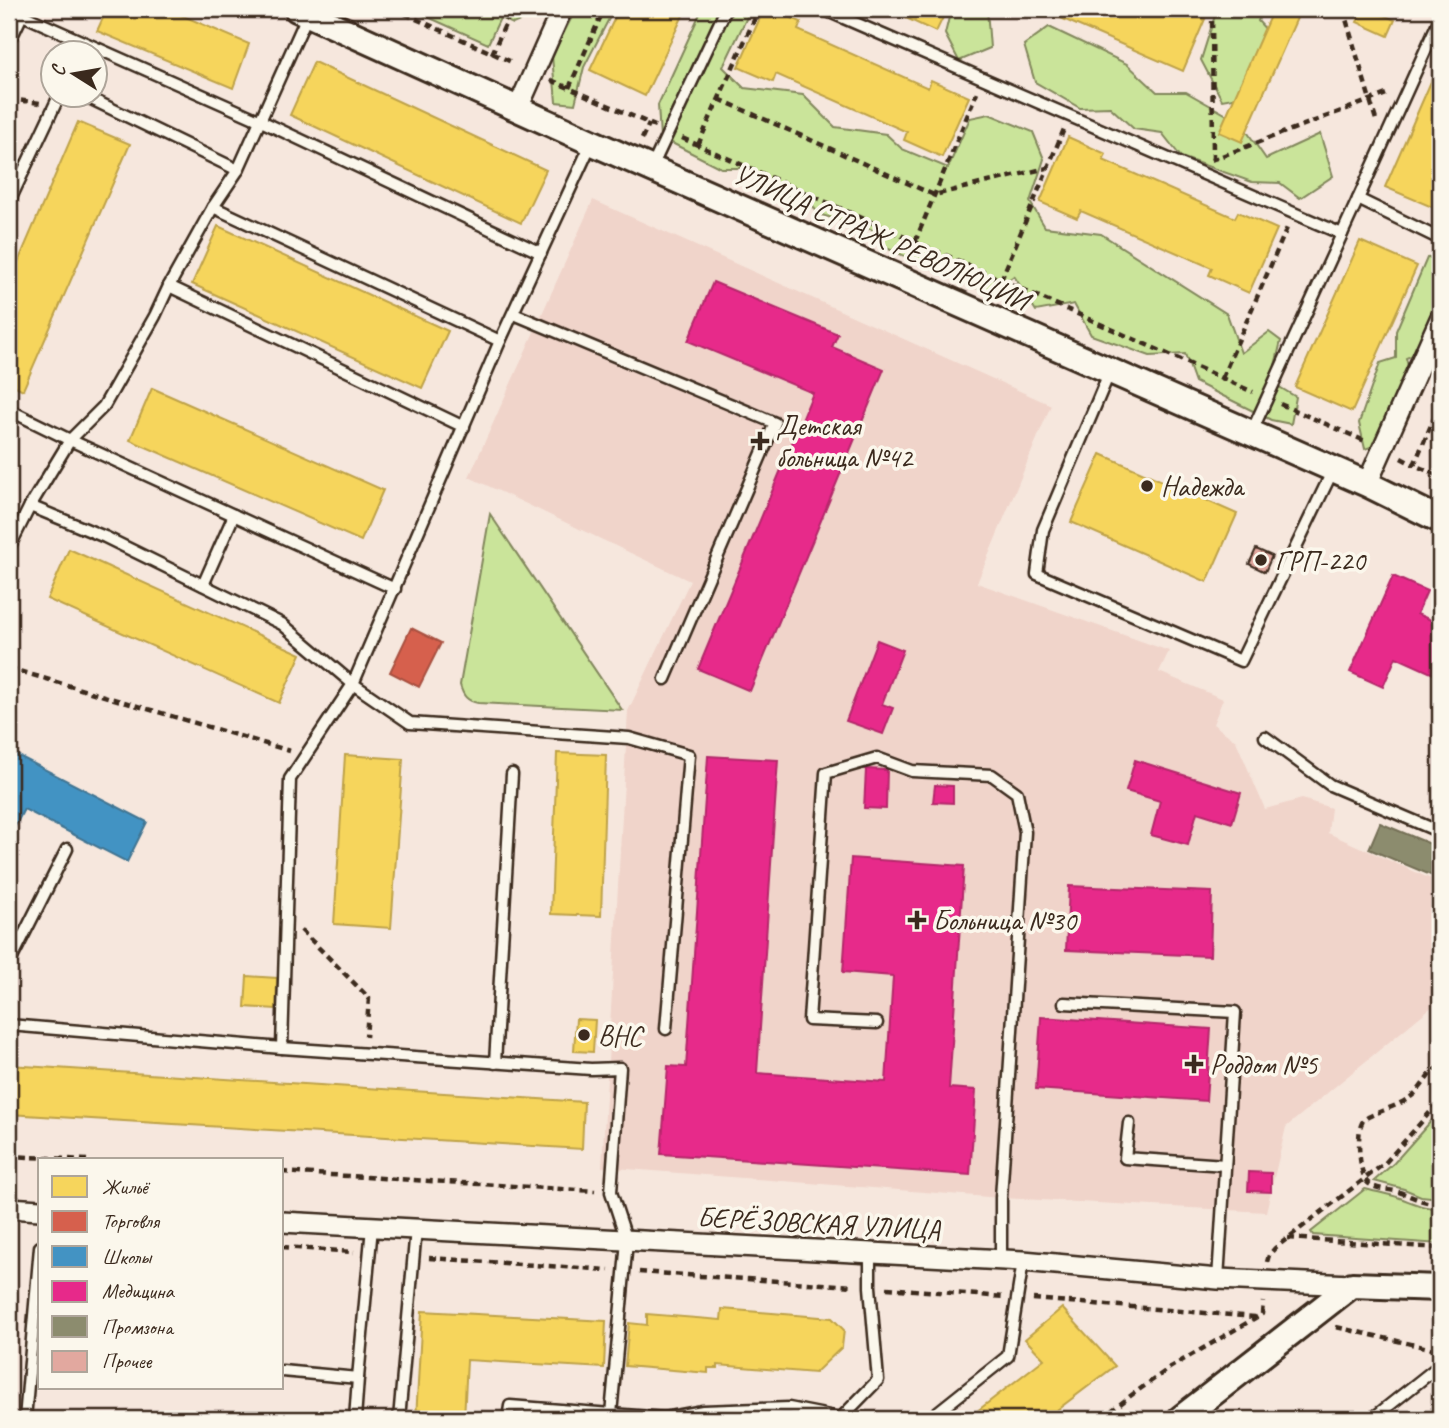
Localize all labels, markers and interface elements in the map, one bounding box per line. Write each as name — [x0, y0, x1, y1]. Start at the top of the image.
north arrow — [38, 38, 108, 108]
text: С — [46, 61, 71, 78]
street label: УЛИЦА СТРАЖ РЕВОЛЮЦИИ — [728, 156, 1038, 320]
place label: Детская больница №42 — [776, 408, 914, 475]
marker: Детская больница №42 — [750, 431, 770, 451]
place label: Надежда — [1161, 469, 1245, 504]
marker: Надежда — [1139, 478, 1155, 494]
place label: ГРП-220 — [1275, 543, 1367, 578]
marker: ГРП-220 — [1253, 552, 1269, 568]
place label: Больница №30 — [933, 903, 1079, 938]
marker: Больница №30 — [907, 910, 927, 930]
place label: ВНС — [598, 1018, 645, 1053]
marker: ВНС — [576, 1027, 592, 1043]
place label: Роддом №5 — [1210, 1047, 1319, 1082]
marker: Роддом №5 — [1184, 1054, 1204, 1074]
legend — [38, 1158, 284, 1390]
text: Жильё — [102, 1174, 151, 1200]
street label: БЕРЁЗОВСКАЯ УЛИЦА — [697, 1199, 942, 1247]
text: Торговля — [102, 1208, 161, 1234]
text: Школы — [102, 1244, 153, 1270]
text: Медицина — [102, 1278, 175, 1304]
text: Промзона — [102, 1314, 175, 1340]
text: Прочее — [102, 1348, 153, 1374]

